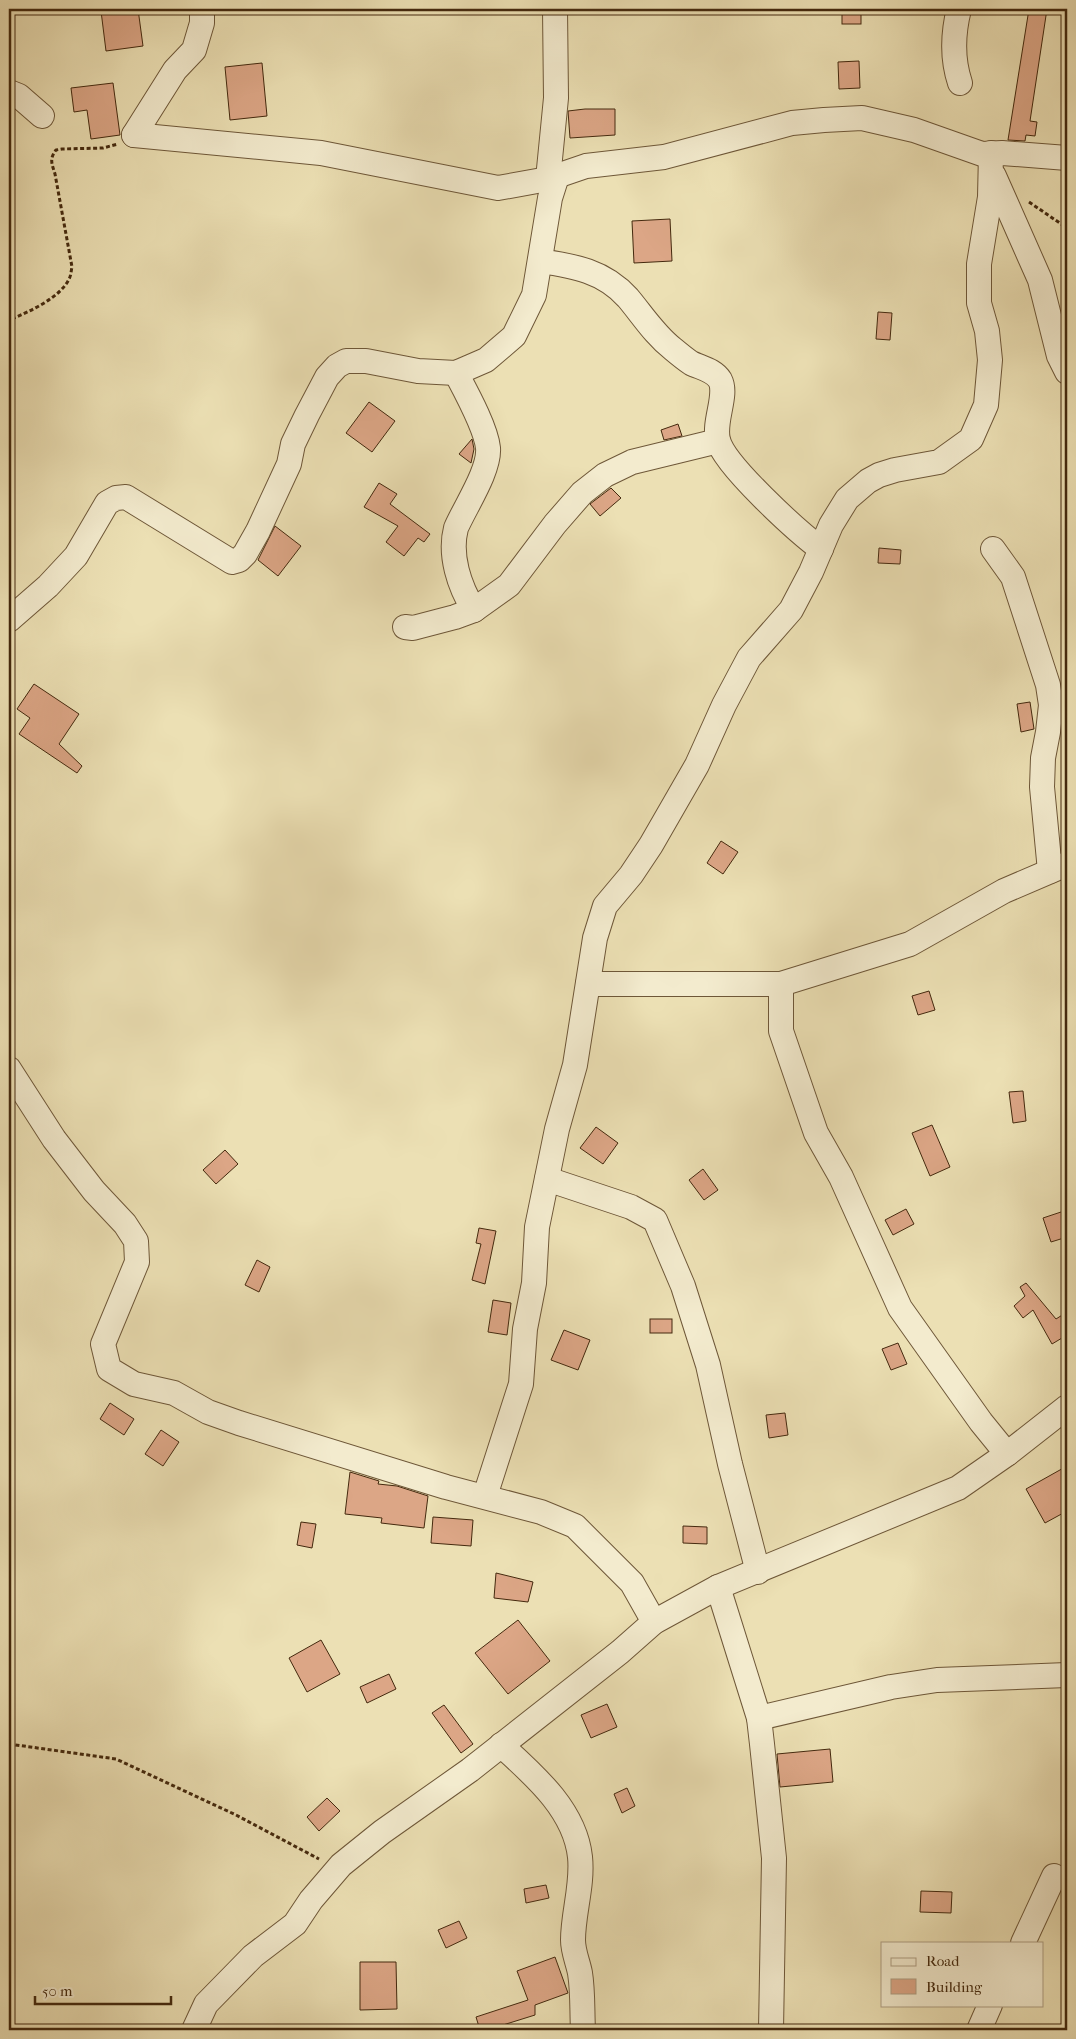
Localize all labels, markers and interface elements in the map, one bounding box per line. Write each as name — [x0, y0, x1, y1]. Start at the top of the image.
legend — [881, 1942, 1044, 2006]
text: Road — [926, 1952, 960, 1970]
scale bar — [35, 1974, 171, 2006]
text: Building — [926, 1978, 983, 1996]
text: 50 m — [42, 1982, 73, 2000]

